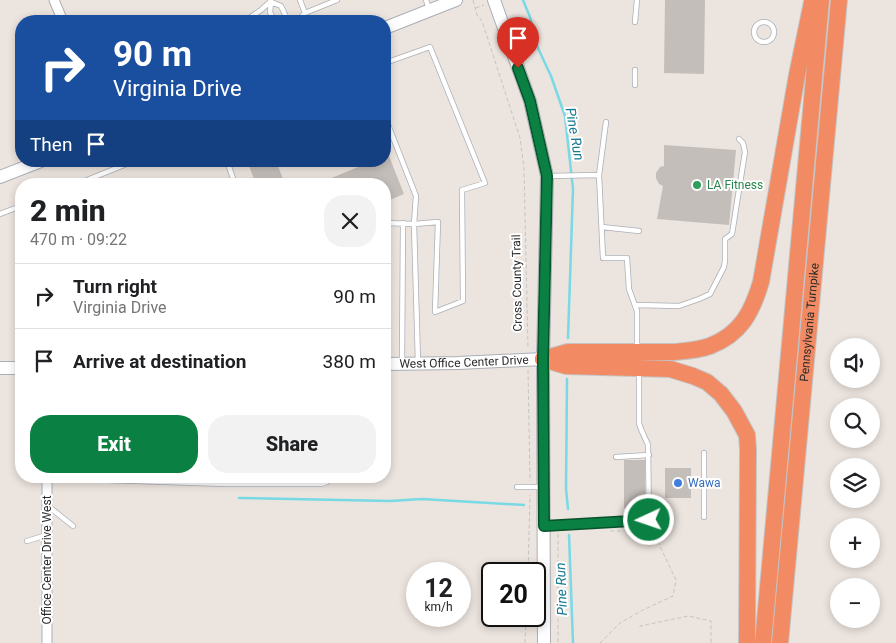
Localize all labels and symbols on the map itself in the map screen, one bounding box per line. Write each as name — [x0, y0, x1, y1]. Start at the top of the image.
pin — [497, 17, 539, 68]
water label: Pine Run — [562, 106, 588, 162]
place label: LA Fitness — [707, 178, 763, 192]
marker: LA Fitness — [691, 179, 703, 191]
street label: Cross County Trail — [509, 234, 525, 332]
street label: Pennsylvania Turnpike — [797, 262, 822, 382]
street label: West Office Center Drive — [399, 353, 529, 371]
place label: Wawa — [688, 476, 721, 490]
marker: Wawa — [672, 477, 684, 489]
position arrow — [622, 493, 674, 545]
street label: Office Center Drive West — [40, 495, 54, 625]
speed limit sign: 20 — [481, 562, 546, 627]
water label: Pine Run — [552, 562, 570, 616]

